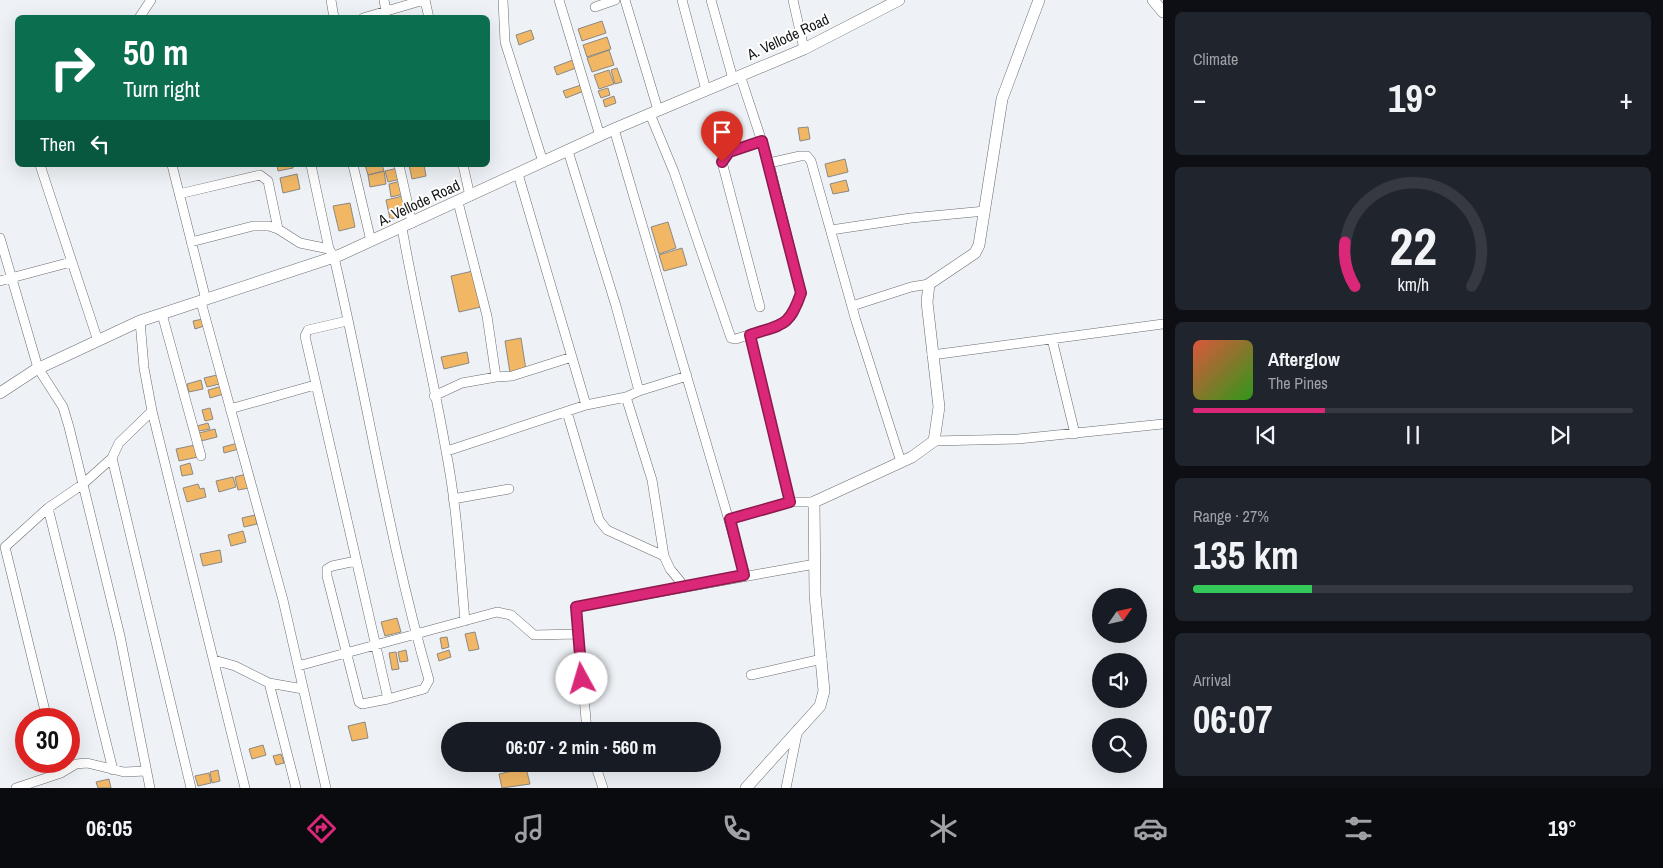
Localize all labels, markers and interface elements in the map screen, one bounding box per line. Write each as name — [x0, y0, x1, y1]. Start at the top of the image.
street label: A. Vellode Road — [742, 8, 832, 65]
text: 50 m — [123, 29, 188, 76]
icon: right — [40, 35, 105, 100]
text: Climate — [1193, 48, 1238, 70]
text: 19° — [1388, 73, 1438, 124]
text: Turn right — [123, 74, 200, 104]
text: − — [1193, 80, 1206, 118]
text: + — [1620, 80, 1633, 118]
pin — [701, 111, 743, 162]
icon: arrive — [708, 118, 736, 146]
icon: left — [86, 130, 114, 158]
text: Then — [40, 131, 76, 157]
street label: A. Vellode Road — [373, 174, 463, 231]
text: 22 — [1389, 211, 1437, 281]
text: km/h — [1397, 273, 1429, 297]
text: Afterglow — [1268, 346, 1340, 372]
text: The Pines — [1268, 372, 1328, 394]
icon: previous — [1252, 421, 1280, 449]
icon: pause — [1399, 421, 1427, 449]
icon: next — [1546, 421, 1574, 449]
text: Range · 27% — [1193, 505, 1269, 527]
text: 135 km — [1193, 530, 1299, 581]
north arrow — [1092, 588, 1148, 642]
map controls — [1092, 588, 1147, 773]
position arrow — [555, 652, 607, 704]
button: sound — [1092, 653, 1147, 708]
text: Arrival — [1193, 669, 1231, 691]
text: 06:07 — [1193, 694, 1273, 745]
speed limit sign: 30 — [15, 708, 80, 773]
button: search — [1092, 718, 1147, 773]
text: 06:07 · 2 min · 560 m — [506, 734, 656, 760]
icon: directions — [304, 811, 339, 846]
icon: music — [512, 811, 547, 846]
icon: phone — [719, 811, 754, 846]
icon: climate — [926, 811, 961, 846]
icon: car — [1133, 811, 1168, 846]
icon: filters — [1341, 811, 1376, 846]
text: 06:05 — [86, 813, 132, 843]
text: 19° — [1548, 813, 1577, 843]

